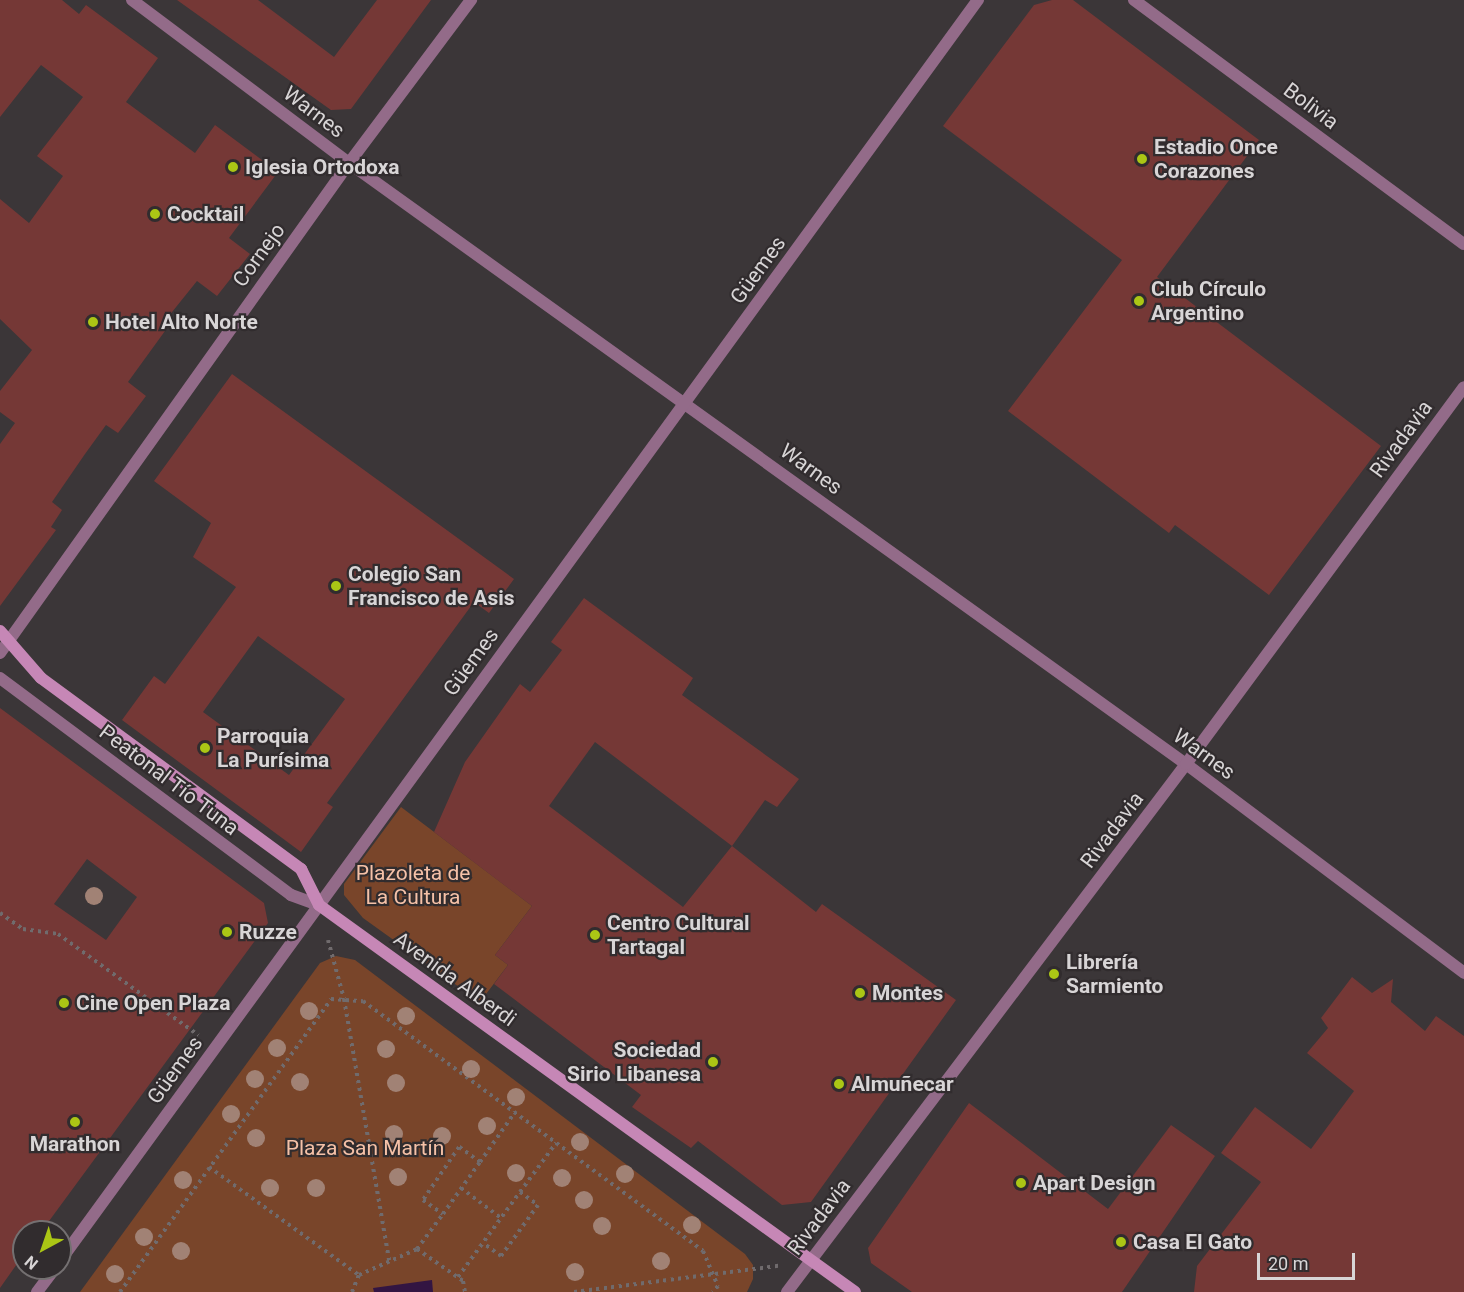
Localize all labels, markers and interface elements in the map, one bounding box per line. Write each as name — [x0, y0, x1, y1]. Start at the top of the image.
street label: Bolivia — [1279, 77, 1343, 135]
street label: Warnes — [278, 81, 350, 143]
place label: Estadio Once Corazones — [1154, 134, 1278, 184]
marker: Estadio Once Corazones — [1135, 152, 1149, 166]
place label: Iglesia Ortodoxa — [245, 154, 400, 180]
marker: Iglesia Ortodoxa — [226, 160, 240, 174]
place label: Cocktail — [167, 201, 244, 227]
marker: Cocktail — [148, 207, 162, 221]
street label: Cornejo — [228, 218, 290, 292]
street label: Güemes — [725, 231, 791, 309]
place label: Club Círculo Argentino — [1151, 276, 1266, 326]
marker: Club Círculo Argentino — [1132, 294, 1146, 308]
place label: Hotel Alto Norte — [105, 309, 258, 335]
marker: Hotel Alto Norte — [86, 315, 100, 329]
street label: Rivadavia — [1365, 395, 1437, 483]
street label: Warnes — [775, 438, 847, 500]
place label: Colegio San Francisco de Asis — [348, 561, 515, 611]
marker: Colegio San Francisco de Asis — [329, 579, 343, 593]
street label: Güemes — [438, 623, 504, 701]
street label: Peatonal Tío Tuna — [94, 719, 244, 841]
place label: Parroquia La Purísima — [217, 723, 329, 773]
street label: Warnes — [1168, 723, 1240, 785]
marker: Parroquia La Purísima — [198, 741, 212, 755]
street label: Rivadavia — [1075, 787, 1149, 873]
park label: Plazoleta de La Cultura — [356, 860, 470, 910]
place label: Centro Cultural Tartagal — [607, 910, 749, 960]
place label: Ruzze — [239, 919, 297, 945]
marker: Ruzze — [220, 925, 234, 939]
street label: Avenida Alberdi — [389, 926, 521, 1032]
marker: Centro Cultural Tartagal — [588, 928, 602, 942]
place label: Librería Sarmiento — [1066, 949, 1163, 999]
marker: Librería Sarmiento — [1047, 967, 1061, 981]
place label: Montes — [872, 980, 943, 1006]
marker: Montes — [853, 986, 867, 1000]
place label: Cine Open Plaza — [76, 990, 231, 1016]
marker: Cine Open Plaza — [57, 996, 71, 1010]
street label: Güemes — [142, 1031, 208, 1109]
place label: Sociedad Sirio Libanesa — [567, 1037, 701, 1087]
marker: Sociedad Sirio Libanesa — [706, 1055, 720, 1069]
place label: Almuñecar — [851, 1071, 954, 1097]
marker: Almuñecar — [832, 1077, 846, 1091]
marker: Marathon — [68, 1115, 82, 1129]
place label: Marathon — [30, 1131, 120, 1157]
park label: Plaza San Martín — [286, 1135, 444, 1161]
place label: Apart Design — [1033, 1170, 1155, 1196]
street label: Rivadavia — [782, 1174, 856, 1260]
marker: Apart Design — [1014, 1176, 1028, 1190]
north arrow — [12, 1220, 72, 1280]
place label: Casa El Gato — [1133, 1229, 1252, 1255]
marker: Casa El Gato — [1114, 1235, 1128, 1249]
scale bar — [1260, 1241, 1358, 1279]
text: N — [21, 1252, 42, 1274]
text: 20 m — [1268, 1253, 1308, 1274]

